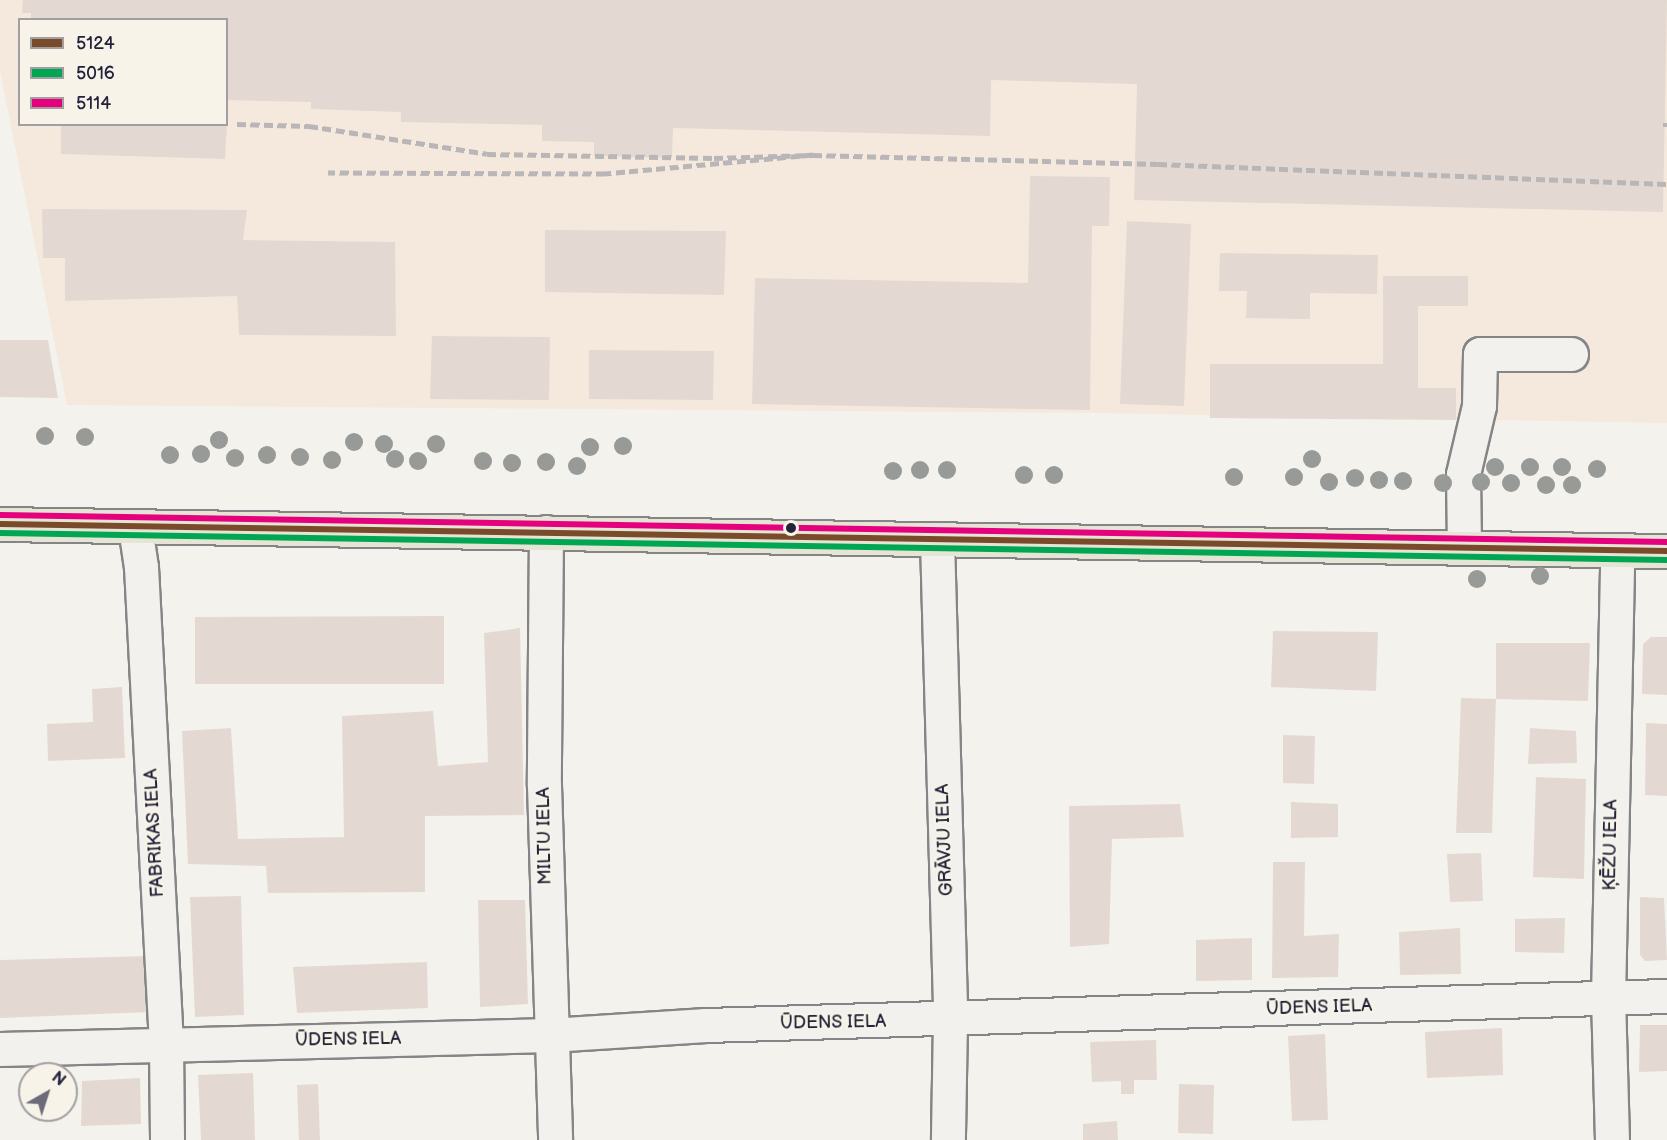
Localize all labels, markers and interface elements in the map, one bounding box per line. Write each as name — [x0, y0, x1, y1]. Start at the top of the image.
legend — [18, 18, 228, 126]
text: 5124 — [76, 33, 115, 54]
text: 5016 — [76, 63, 115, 84]
text: 5114 — [76, 93, 111, 114]
unlabelled marker — [785, 522, 797, 534]
street label: FABRIKAS IELA — [141, 768, 169, 898]
street label: GRĀVJU IELA — [932, 784, 958, 896]
street label: MILTU IELA — [533, 787, 557, 885]
street label: ĶĒŽU IELA — [1599, 799, 1623, 891]
street label: ŪDENS IELA — [1266, 995, 1372, 1021]
street label: ŪDENS IELA — [780, 1011, 886, 1035]
street label: ŪDENS IELA — [295, 1028, 401, 1052]
north arrow — [18, 1062, 78, 1122]
text: N — [48, 1068, 69, 1090]

